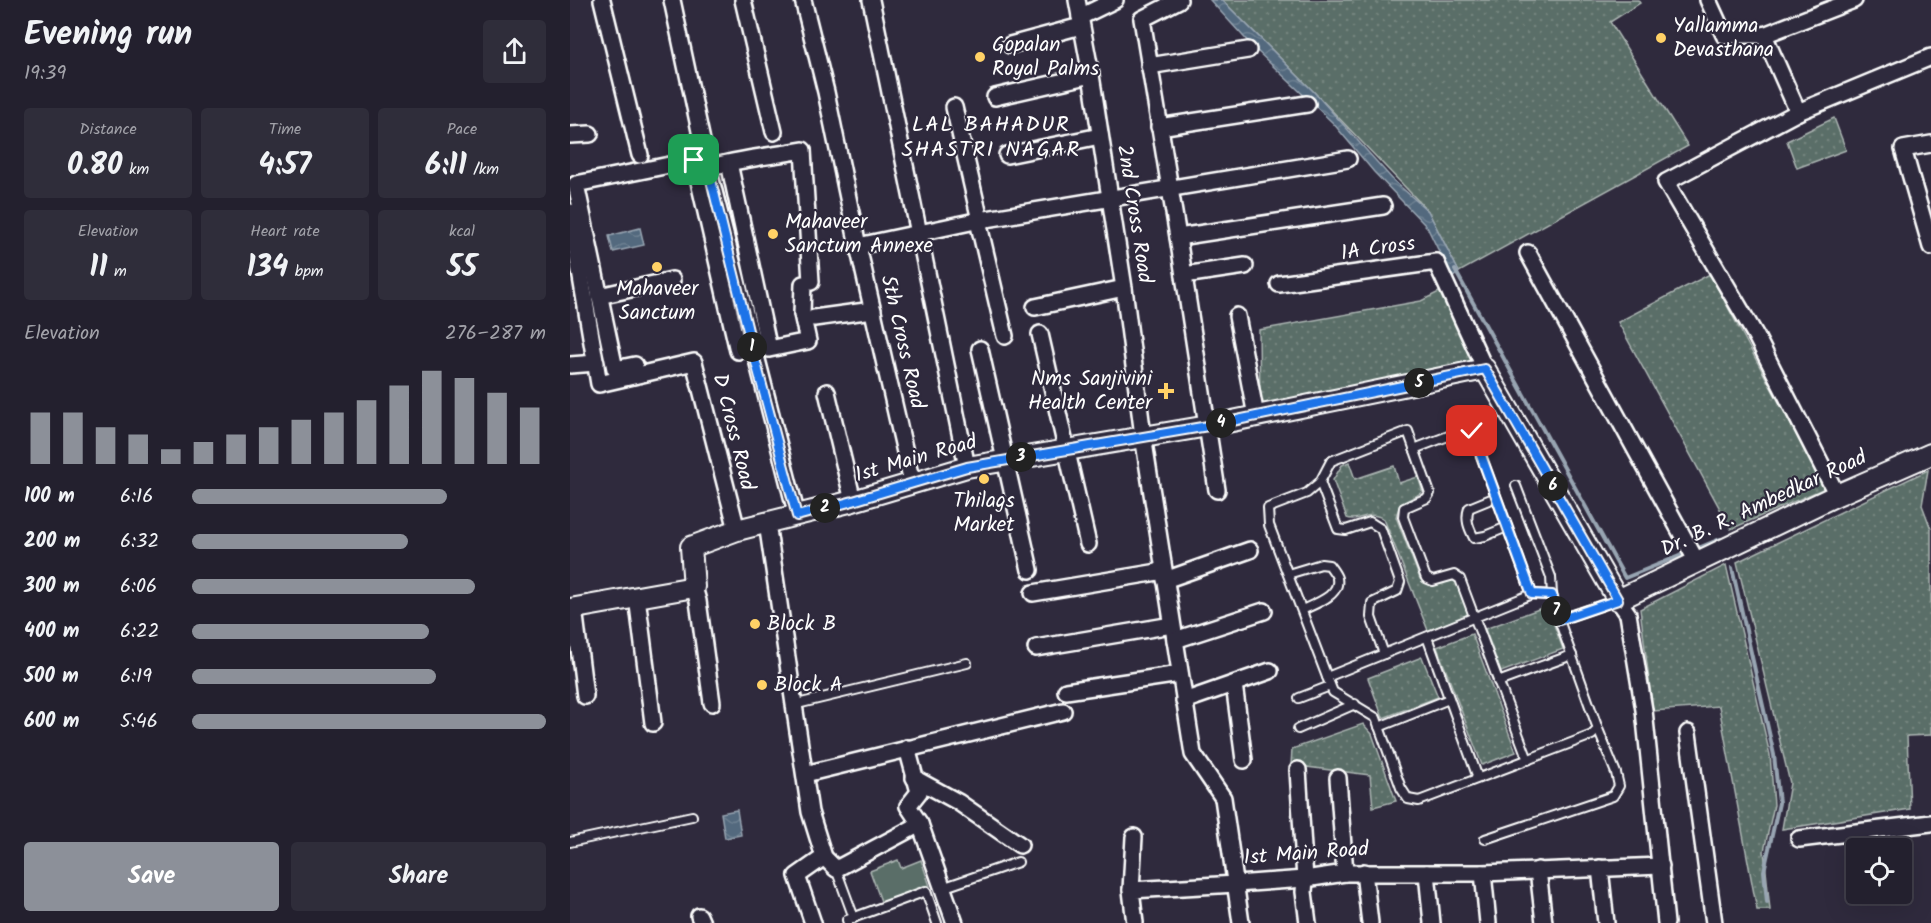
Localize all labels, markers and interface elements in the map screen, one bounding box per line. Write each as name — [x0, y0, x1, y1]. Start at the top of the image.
text: Evening run — [24, 9, 192, 62]
place label: Yallamma Devasthana — [1673, 10, 1774, 67]
button: share — [483, 20, 546, 83]
place label: Gopalan Royal Palms — [992, 29, 1099, 86]
marker: Yallamma Devasthana — [1654, 31, 1668, 45]
marker: Gopalan Royal Palms — [973, 50, 987, 64]
text: 19:39 — [24, 58, 66, 90]
district label: LAL BAHADUR SHASTRI NAGAR — [901, 108, 1081, 168]
text: Distance — [79, 117, 137, 142]
text: Time — [269, 117, 301, 142]
text: Pace — [447, 117, 477, 142]
pin — [668, 134, 719, 185]
text: 0.80 — [67, 142, 122, 190]
text: 4:57 — [258, 142, 312, 190]
text: 6:11 — [425, 142, 467, 190]
street label: 2nd Cross Road — [1107, 142, 1161, 286]
icon: arrive — [677, 143, 710, 176]
text: km — [122, 157, 149, 182]
text: /km — [467, 157, 499, 182]
place label: Mahaveer Sanctum Annexe — [785, 206, 933, 263]
text: Elevation — [78, 219, 138, 244]
text: Heart rate — [250, 219, 320, 244]
text: kcal — [449, 219, 475, 244]
marker: Mahaveer Sanctum Annexe — [766, 227, 780, 241]
street label: 1A Cross — [1339, 227, 1417, 271]
text: 11 — [89, 244, 107, 292]
text: 134 — [246, 244, 288, 292]
text: 55 — [447, 244, 477, 292]
text: m — [107, 259, 127, 284]
text: bpm — [288, 259, 324, 284]
marker: Mahaveer Sanctum — [650, 260, 664, 274]
street label: 5th Cross Road — [871, 272, 934, 413]
place label: Mahaveer Sanctum — [616, 273, 699, 330]
text: Elevation — [24, 318, 100, 350]
text: 276–287 m — [445, 318, 546, 350]
pin: 1 — [737, 332, 767, 362]
text: 1 — [750, 334, 754, 359]
place label: Nms Sanjivini Health Center — [1028, 363, 1153, 420]
pin: 5 — [1404, 368, 1434, 398]
street label: D Cross Road — [703, 370, 764, 494]
text: 5 — [1415, 370, 1423, 395]
marker: Nms Sanjivini Health Center — [1157, 382, 1175, 400]
pin — [1446, 405, 1497, 456]
pin: 4 — [1206, 408, 1236, 438]
text: 4 — [1217, 410, 1225, 435]
icon: check — [1455, 414, 1488, 447]
street label: 1st Main Road — [851, 426, 981, 492]
pin: 3 — [1006, 442, 1036, 472]
street label: Dr. B. R. Ambedkar Road — [1656, 442, 1873, 566]
text: 3 — [1017, 444, 1025, 469]
pin: 6 — [1538, 471, 1568, 501]
marker: Thilags Market — [977, 472, 991, 486]
text: 6 — [1549, 473, 1557, 498]
text: 100 m — [24, 481, 75, 513]
text: 6:16 — [120, 481, 153, 513]
place label: Thilags Market — [953, 485, 1015, 542]
pin: 2 — [810, 493, 840, 523]
text: 2 — [820, 495, 830, 520]
text: 200 m — [24, 526, 80, 558]
text: 6:32 — [120, 526, 159, 558]
text: 300 m — [24, 571, 80, 603]
text: 6:06 — [120, 571, 157, 603]
pin: 7 — [1541, 596, 1571, 626]
text: 7 — [1552, 598, 1560, 623]
place label: Block B — [767, 608, 836, 641]
text: 400 m — [24, 616, 80, 648]
text: 6:22 — [120, 616, 159, 648]
marker: Block B — [748, 617, 762, 631]
text: 500 m — [24, 661, 79, 693]
text: 6:19 — [120, 661, 152, 693]
place label: Block A — [774, 669, 842, 702]
marker: Block A — [755, 678, 769, 692]
text: 600 m — [24, 706, 79, 738]
text: 5:46 — [120, 706, 158, 738]
street label: 1st Main Road — [1242, 833, 1370, 875]
map controls — [1846, 838, 1912, 904]
button: locate — [1846, 838, 1912, 904]
button: Save — [24, 842, 279, 911]
button: Share — [291, 842, 546, 911]

